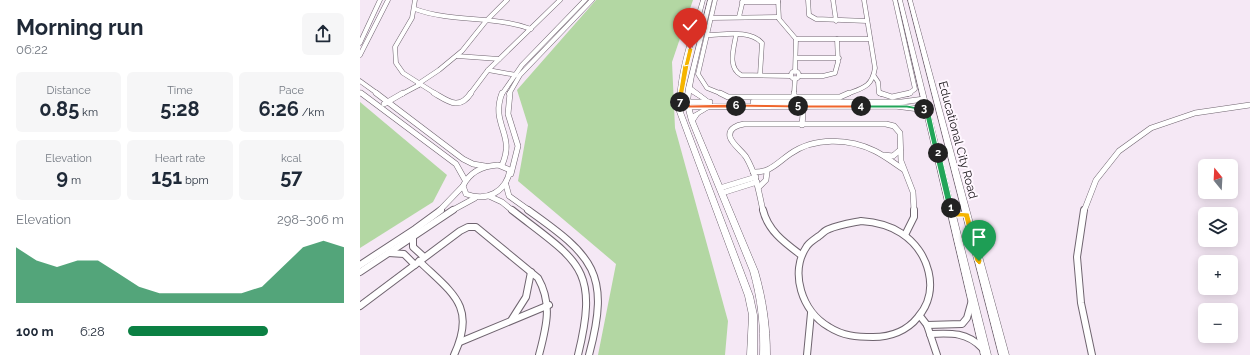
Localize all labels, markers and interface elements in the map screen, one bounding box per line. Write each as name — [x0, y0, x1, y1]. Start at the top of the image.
pin — [673, 8, 707, 49]
button: share — [302, 13, 344, 55]
text: Morning run — [16, 14, 144, 40]
icon: check — [679, 14, 701, 36]
text: 06:22 — [16, 42, 48, 57]
street label: Educational City Road — [936, 80, 980, 200]
text: Distance — [47, 84, 91, 97]
text: Time — [167, 84, 193, 97]
text: Pace — [279, 84, 304, 97]
pin: 7 — [670, 92, 690, 112]
text: 7 — [677, 95, 683, 108]
pin: 6 — [726, 96, 746, 116]
pin: 5 — [788, 96, 808, 116]
pin: 4 — [851, 96, 871, 116]
text: 0.85 — [39, 97, 79, 121]
text: 5:28 — [160, 97, 200, 121]
text: 6:26 — [258, 97, 299, 121]
text: 6 — [733, 99, 739, 112]
text: 5 — [795, 99, 801, 112]
text: 4 — [858, 99, 864, 112]
pin: 3 — [914, 99, 934, 119]
text: 3 — [921, 102, 927, 115]
text: km — [79, 106, 98, 119]
text: /km — [299, 106, 324, 119]
pin: 2 — [928, 143, 948, 163]
text: 2 — [935, 146, 941, 159]
text: Elevation — [45, 152, 92, 165]
text: Heart rate — [155, 152, 205, 165]
text: kcal — [281, 152, 302, 165]
north arrow — [1198, 159, 1238, 199]
map controls — [1198, 159, 1238, 343]
text: 9 — [56, 165, 68, 189]
text: 151 — [151, 165, 182, 189]
text: 57 — [280, 165, 302, 189]
text: m — [68, 174, 81, 187]
text: bpm — [182, 174, 209, 187]
pin: 1 — [941, 198, 961, 218]
text: 1 — [948, 201, 954, 214]
button: layers — [1198, 207, 1238, 247]
text: Elevation — [16, 212, 71, 227]
text: 298–306 m — [277, 212, 344, 227]
pin — [962, 220, 996, 261]
icon: arrive — [968, 226, 990, 248]
button: + — [1198, 255, 1238, 295]
button: − — [1198, 303, 1238, 343]
text: 100 m — [16, 324, 54, 339]
text: 6:28 — [80, 324, 105, 339]

